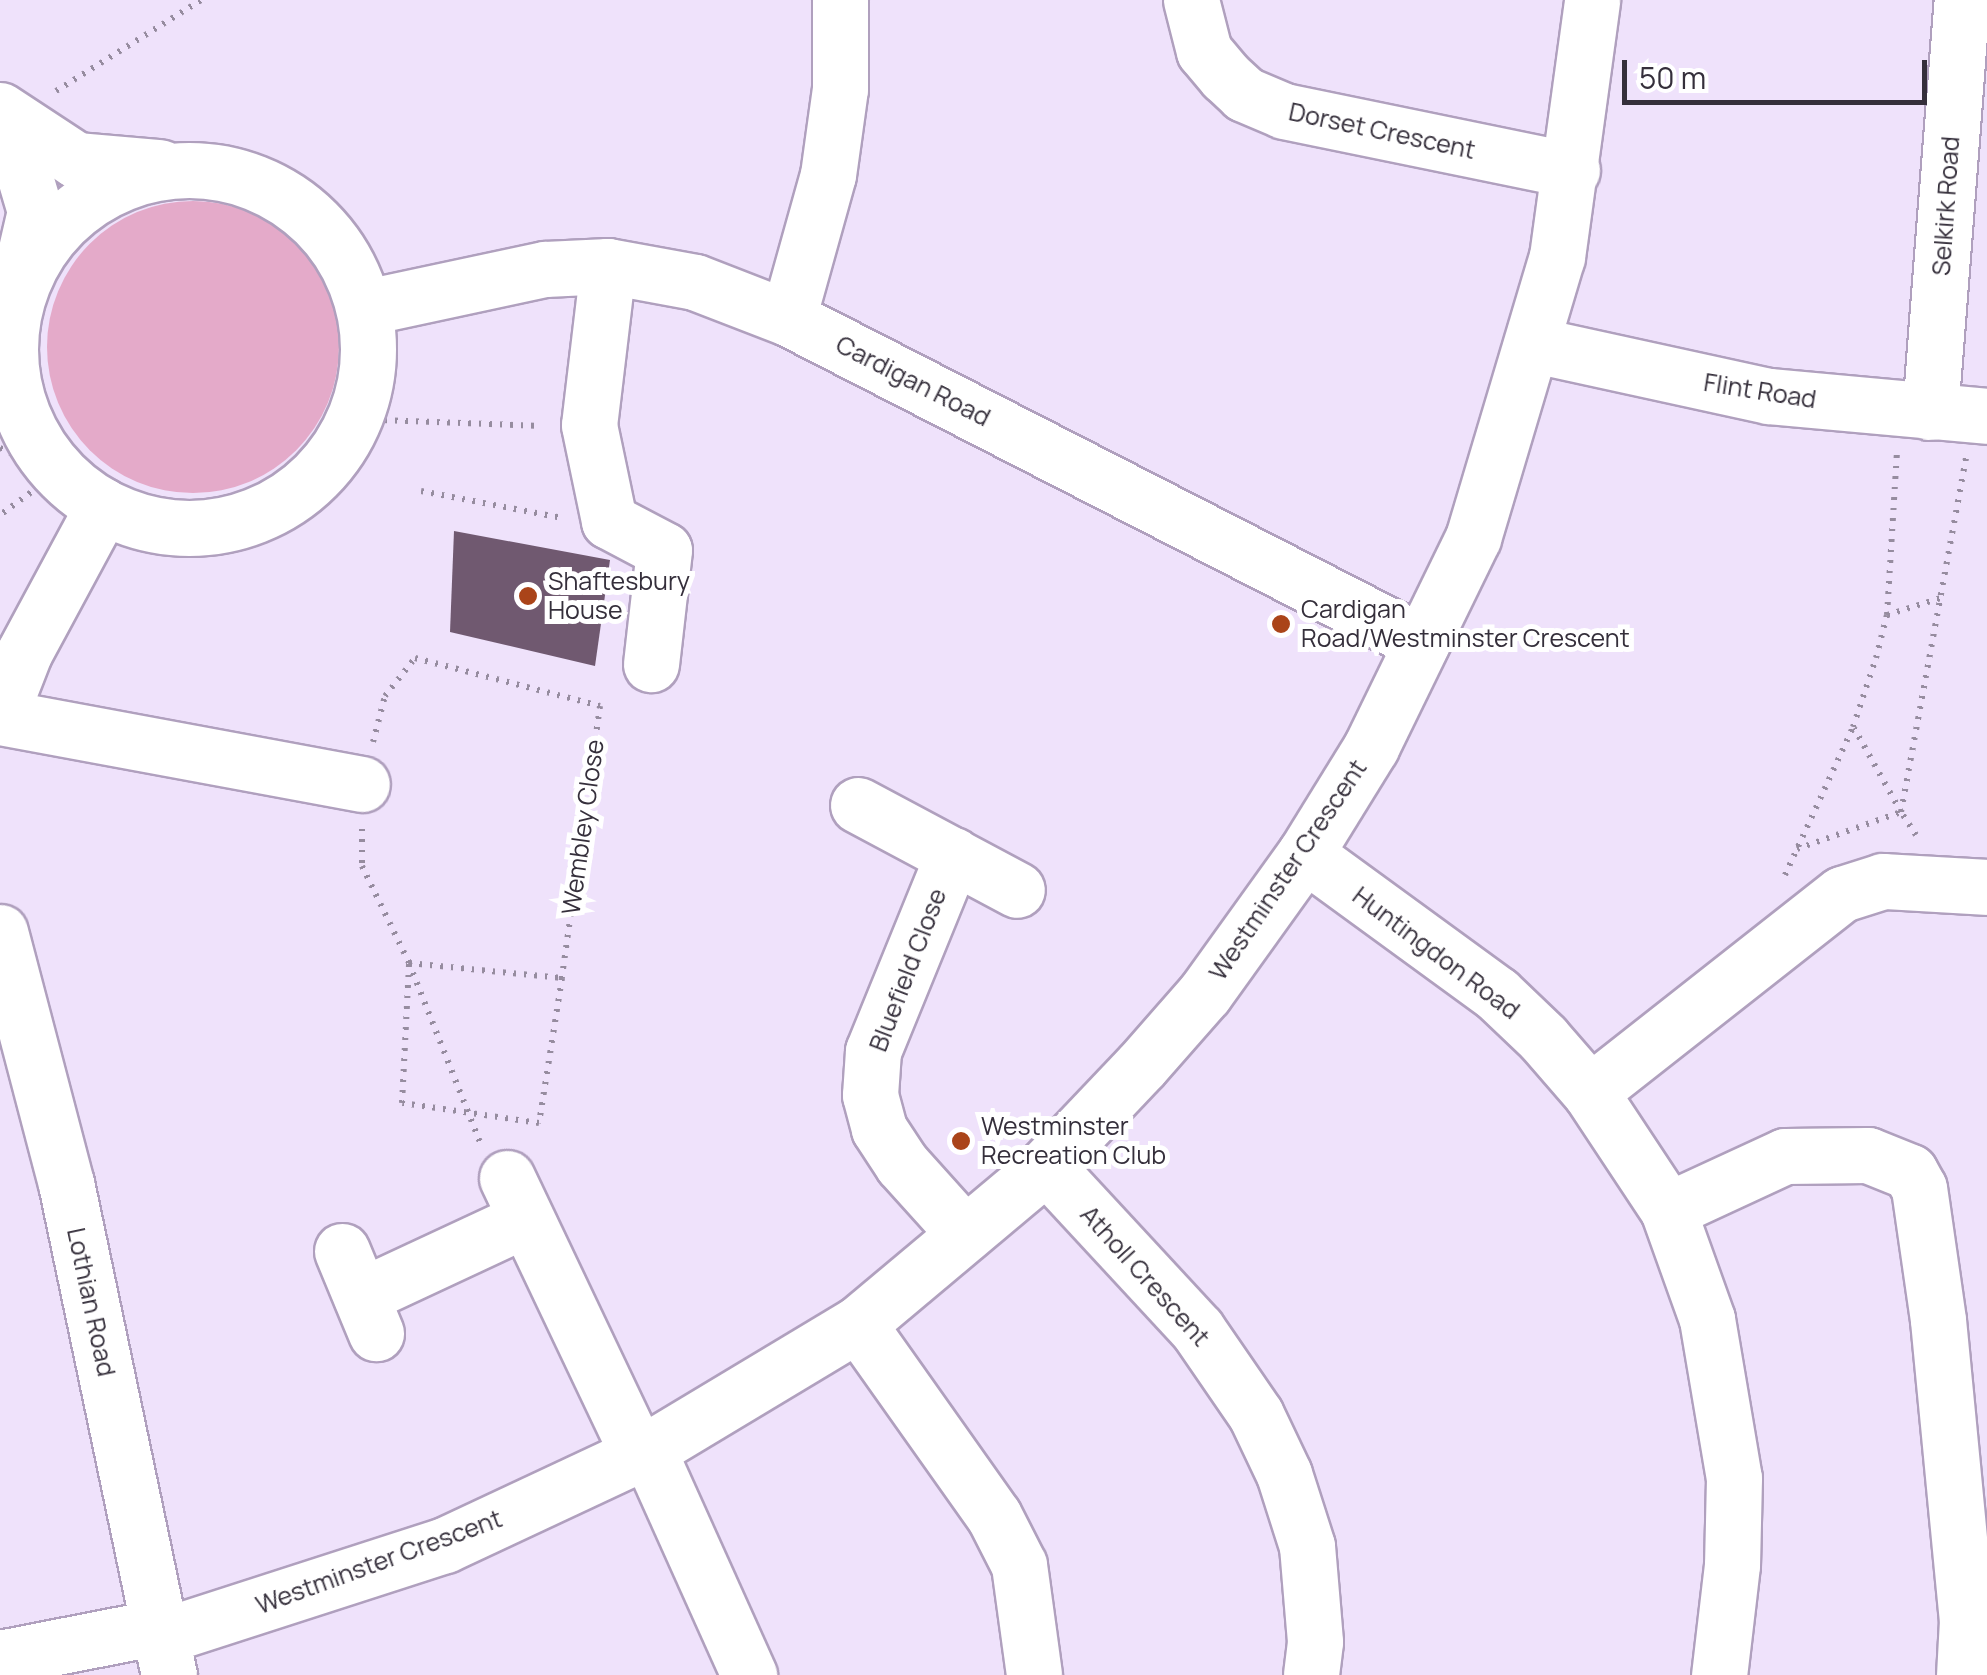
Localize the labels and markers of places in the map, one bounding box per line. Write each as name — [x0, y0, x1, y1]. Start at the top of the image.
place label: Shaftesbury House — [548, 567, 690, 626]
marker: Shaftesbury House — [517, 585, 539, 607]
place label: Cardigan Road/Westminster Crescent — [1301, 595, 1630, 654]
marker: Cardigan Road/Westminster Crescent — [1270, 613, 1292, 635]
place label: Westminster Recreation Club — [981, 1112, 1166, 1171]
marker: Westminster Recreation Club — [950, 1130, 972, 1152]

